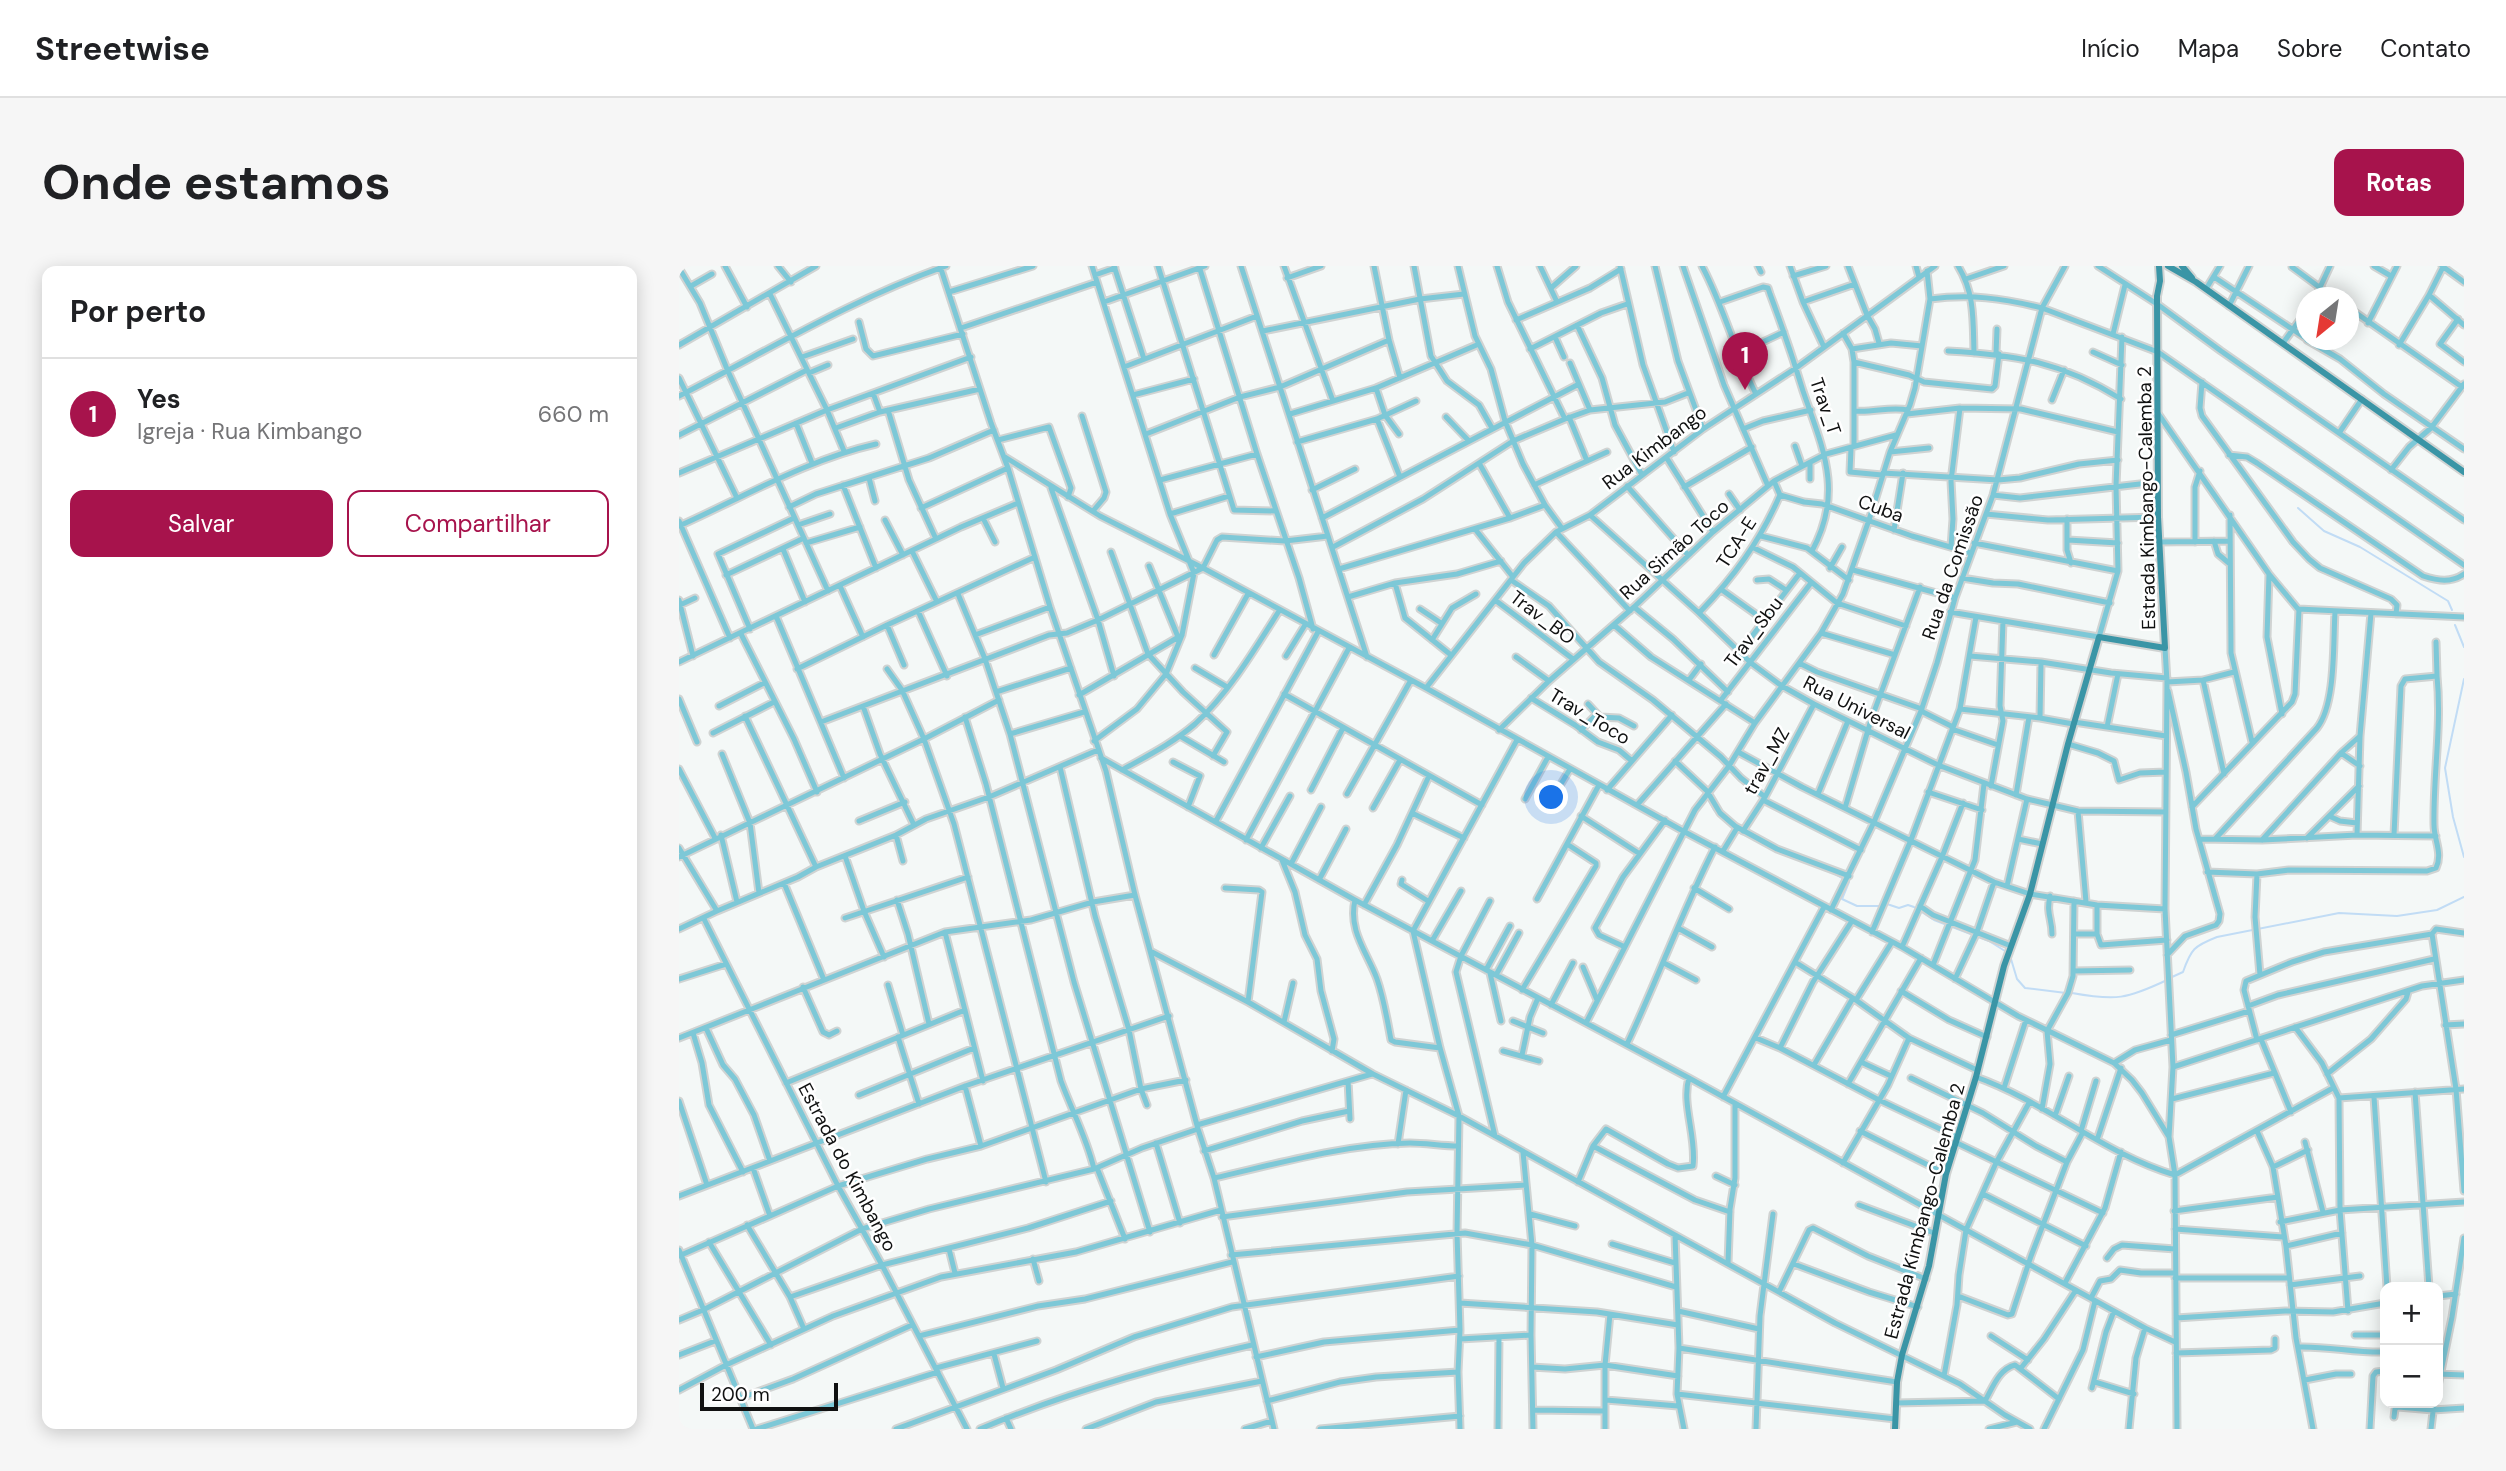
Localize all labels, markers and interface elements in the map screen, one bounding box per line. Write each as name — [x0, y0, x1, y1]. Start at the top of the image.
text: Streetwise — [35, 27, 210, 70]
text: Início — [2081, 33, 2140, 64]
text: Mapa — [2178, 33, 2239, 64]
text: Sobre — [2277, 33, 2342, 64]
text: Contato — [2380, 33, 2471, 64]
button: Rotas — [2334, 149, 2464, 216]
text: Onde estamos — [42, 150, 391, 214]
north arrow — [2296, 287, 2359, 350]
text: Por perto — [70, 292, 206, 331]
pin: 1 — [1722, 332, 1768, 390]
street label: Estrada Kimbango-Calemba 2 — [2132, 366, 2161, 630]
street label: Trav_T — [1804, 374, 1847, 438]
text: Yes — [137, 382, 181, 416]
text: 1 — [89, 399, 97, 429]
text: 660 m — [538, 399, 609, 429]
street label: Rua Kimbango — [1597, 400, 1712, 495]
text: Igreja · Rua Kimbango — [137, 416, 362, 446]
street label: Cuba — [1855, 489, 1907, 528]
button: Salvar — [70, 490, 333, 557]
button: Compartilhar — [347, 490, 609, 557]
street label: Rua da Comissão — [1916, 491, 1989, 643]
street label: Rua Simão Toco — [1614, 494, 1734, 605]
street label: TCA-E — [1711, 512, 1762, 573]
street label: Trav_BO — [1505, 585, 1580, 650]
street label: Trav_Sbu — [1718, 592, 1788, 673]
street label: Rua Universal — [1799, 670, 1915, 745]
street label: Trav_Toco — [1545, 682, 1635, 750]
street label: trav_MZ — [1738, 723, 1795, 799]
your location — [1534, 780, 1568, 814]
street label: Estrada do Kimbango — [793, 1079, 903, 1256]
street label: Estrada Kimbango-Calemba 2 — [1878, 1081, 1971, 1342]
map controls — [2380, 1282, 2443, 1408]
button: + — [2380, 1282, 2443, 1345]
button: − — [2380, 1345, 2443, 1408]
scale bar — [700, 1380, 838, 1412]
text: 200 m — [711, 1382, 770, 1407]

